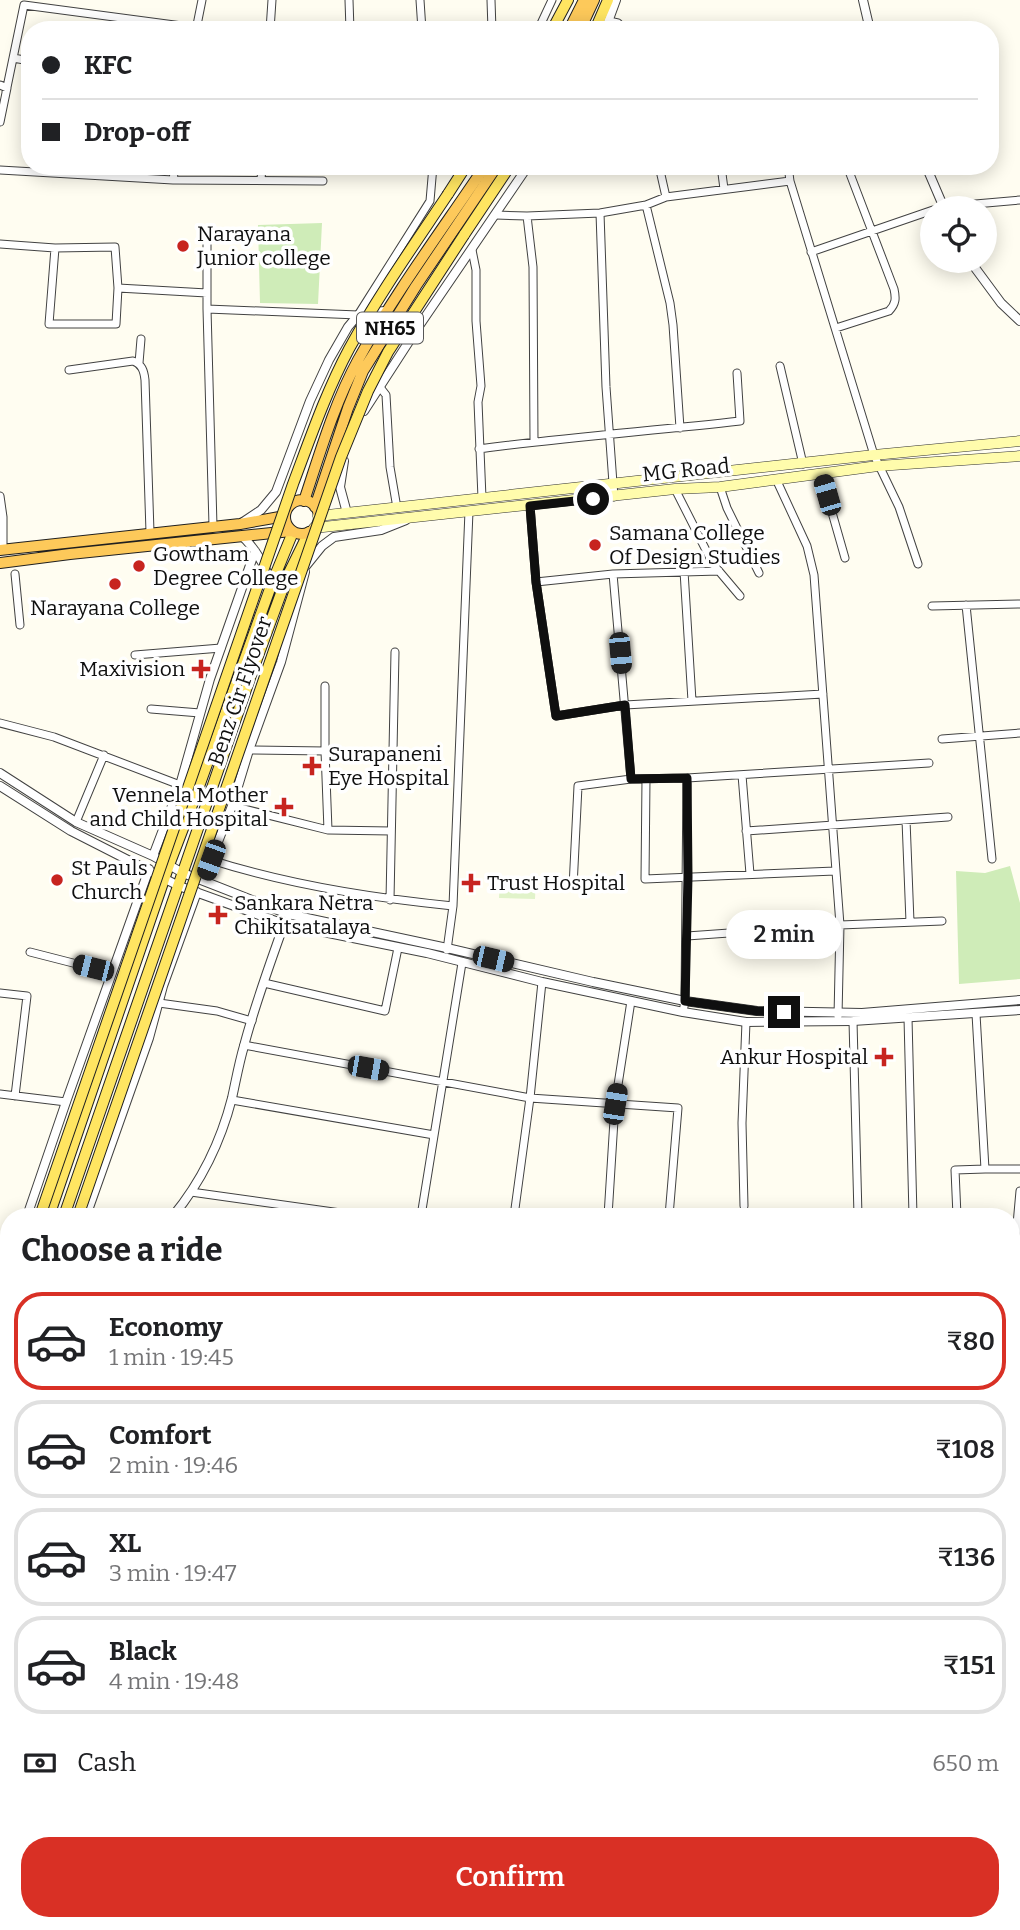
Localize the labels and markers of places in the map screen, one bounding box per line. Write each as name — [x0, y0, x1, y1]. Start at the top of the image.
place label: Narayana Junior college — [196, 221, 331, 271]
marker: Narayana Junior college — [175, 238, 191, 254]
place label: Samana College Of Design Studies — [609, 520, 781, 570]
marker: Samana College Of Design Studies — [587, 537, 603, 553]
place label: Gowtham Degree College — [153, 541, 298, 591]
marker: Gowtham Degree College — [131, 558, 147, 574]
marker: Narayana College — [107, 576, 123, 592]
place label: Narayana College — [30, 595, 200, 621]
place label: Maxivision — [79, 656, 185, 682]
marker: Maxivision — [191, 659, 211, 679]
place label: Surapaneni Eye Hospital — [328, 741, 449, 791]
marker: Surapaneni Eye Hospital — [302, 756, 322, 776]
place label: Vennela Mother and Child Hospital — [89, 782, 268, 832]
marker: Vennela Mother and Child Hospital — [274, 797, 294, 817]
place label: St Pauls Church — [71, 855, 148, 905]
place label: Trust Hospital — [487, 870, 625, 896]
marker: St Pauls Church — [49, 872, 65, 888]
marker: Trust Hospital — [461, 873, 481, 893]
place label: Sankara Netra Chikitsatalaya — [234, 890, 374, 940]
marker: Sankara Netra Chikitsatalaya — [208, 905, 228, 925]
place label: Ankur Hospital — [720, 1044, 868, 1070]
marker: Ankur Hospital — [874, 1047, 894, 1067]

